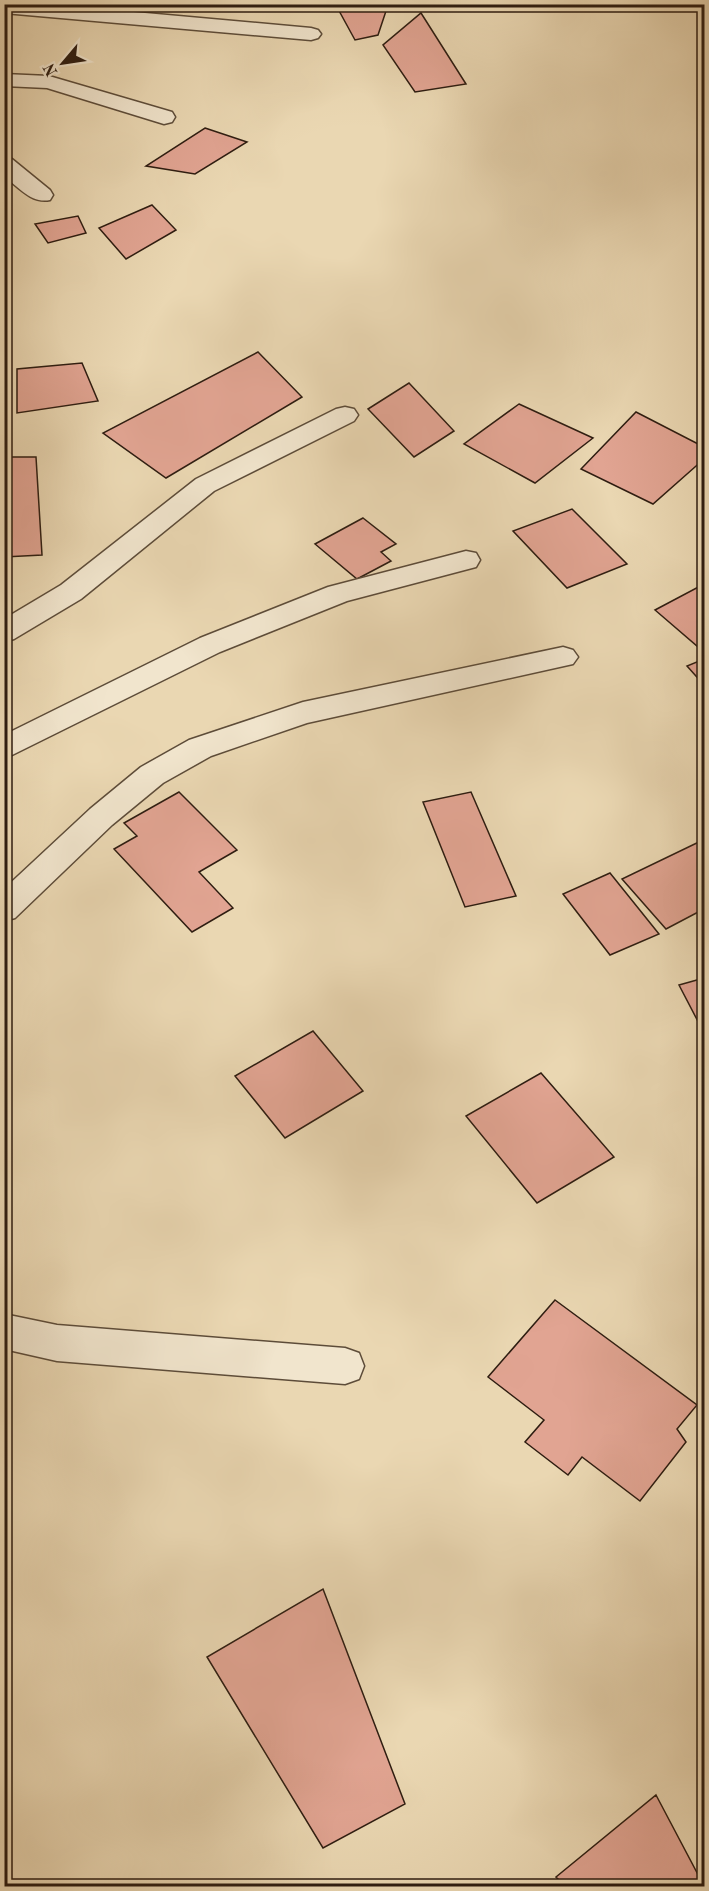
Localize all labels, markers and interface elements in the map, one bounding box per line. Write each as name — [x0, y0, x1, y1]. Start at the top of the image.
north arrow — [33, 33, 93, 93]
text: N — [41, 59, 62, 79]

